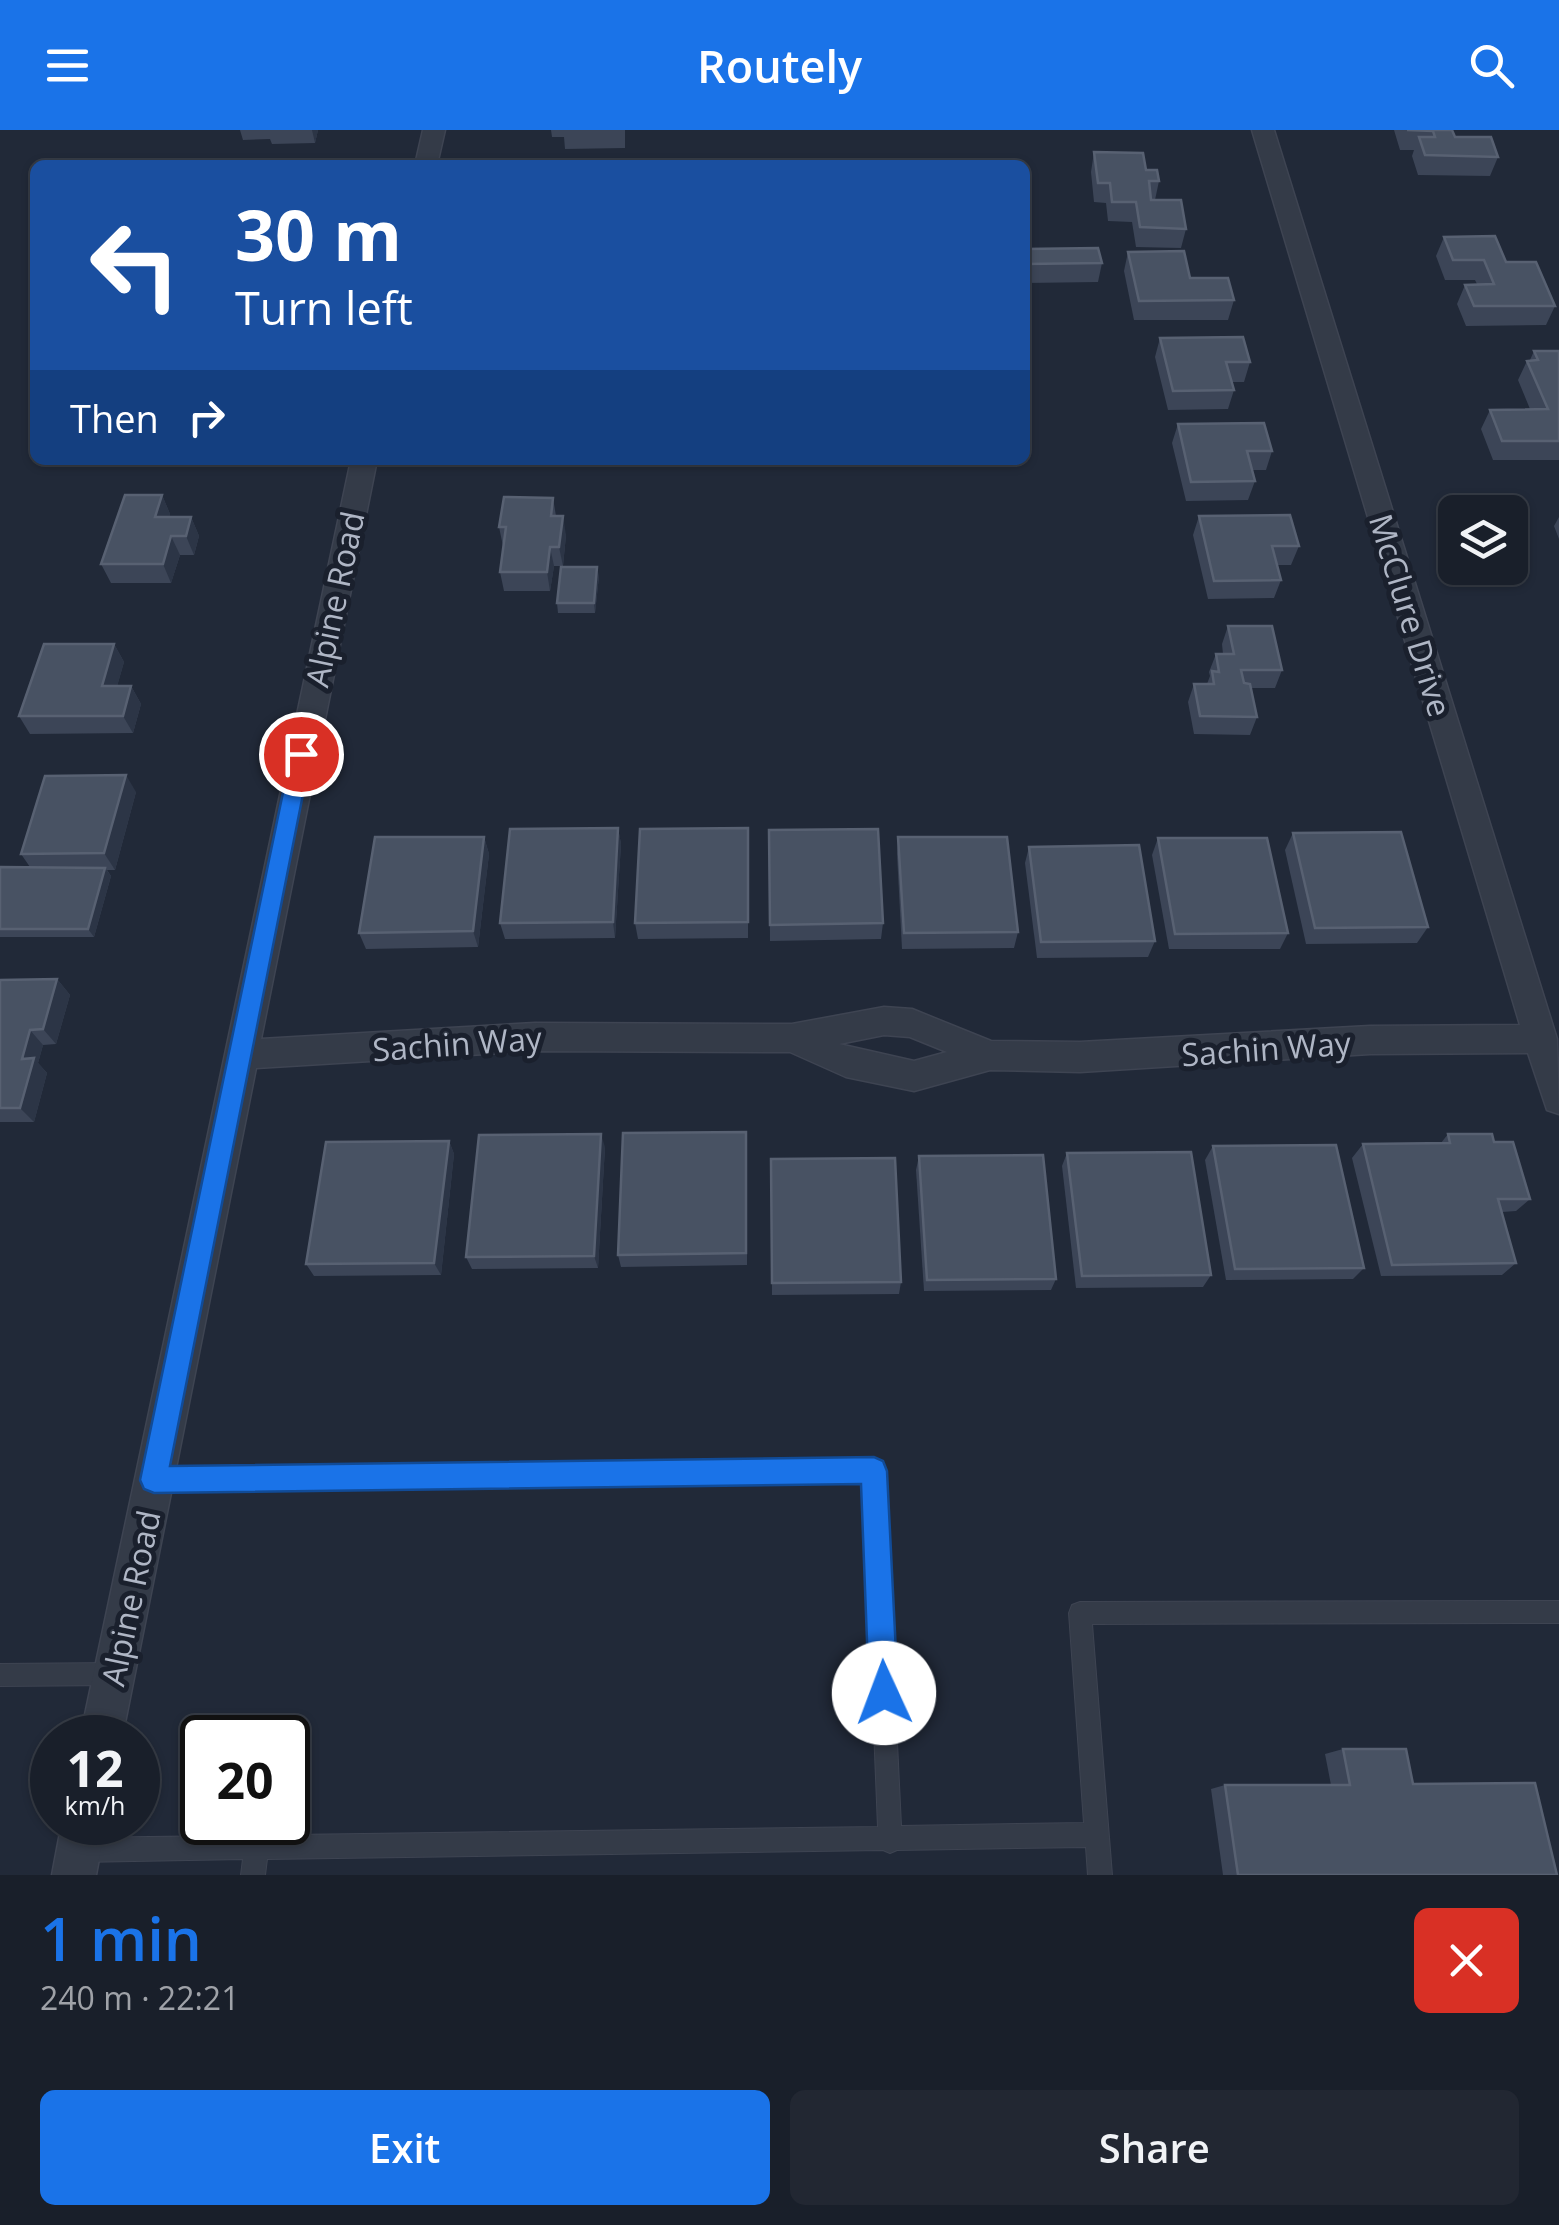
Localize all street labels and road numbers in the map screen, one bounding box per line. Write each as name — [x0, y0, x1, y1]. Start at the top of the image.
street label: Alpine Road — [294, 507, 374, 691]
street label: McClure Drive — [1360, 508, 1462, 722]
street label: Sachin Way — [371, 1016, 544, 1070]
street label: Sachin Way — [1180, 1021, 1353, 1075]
street label: Alpine Road — [90, 1506, 170, 1690]

